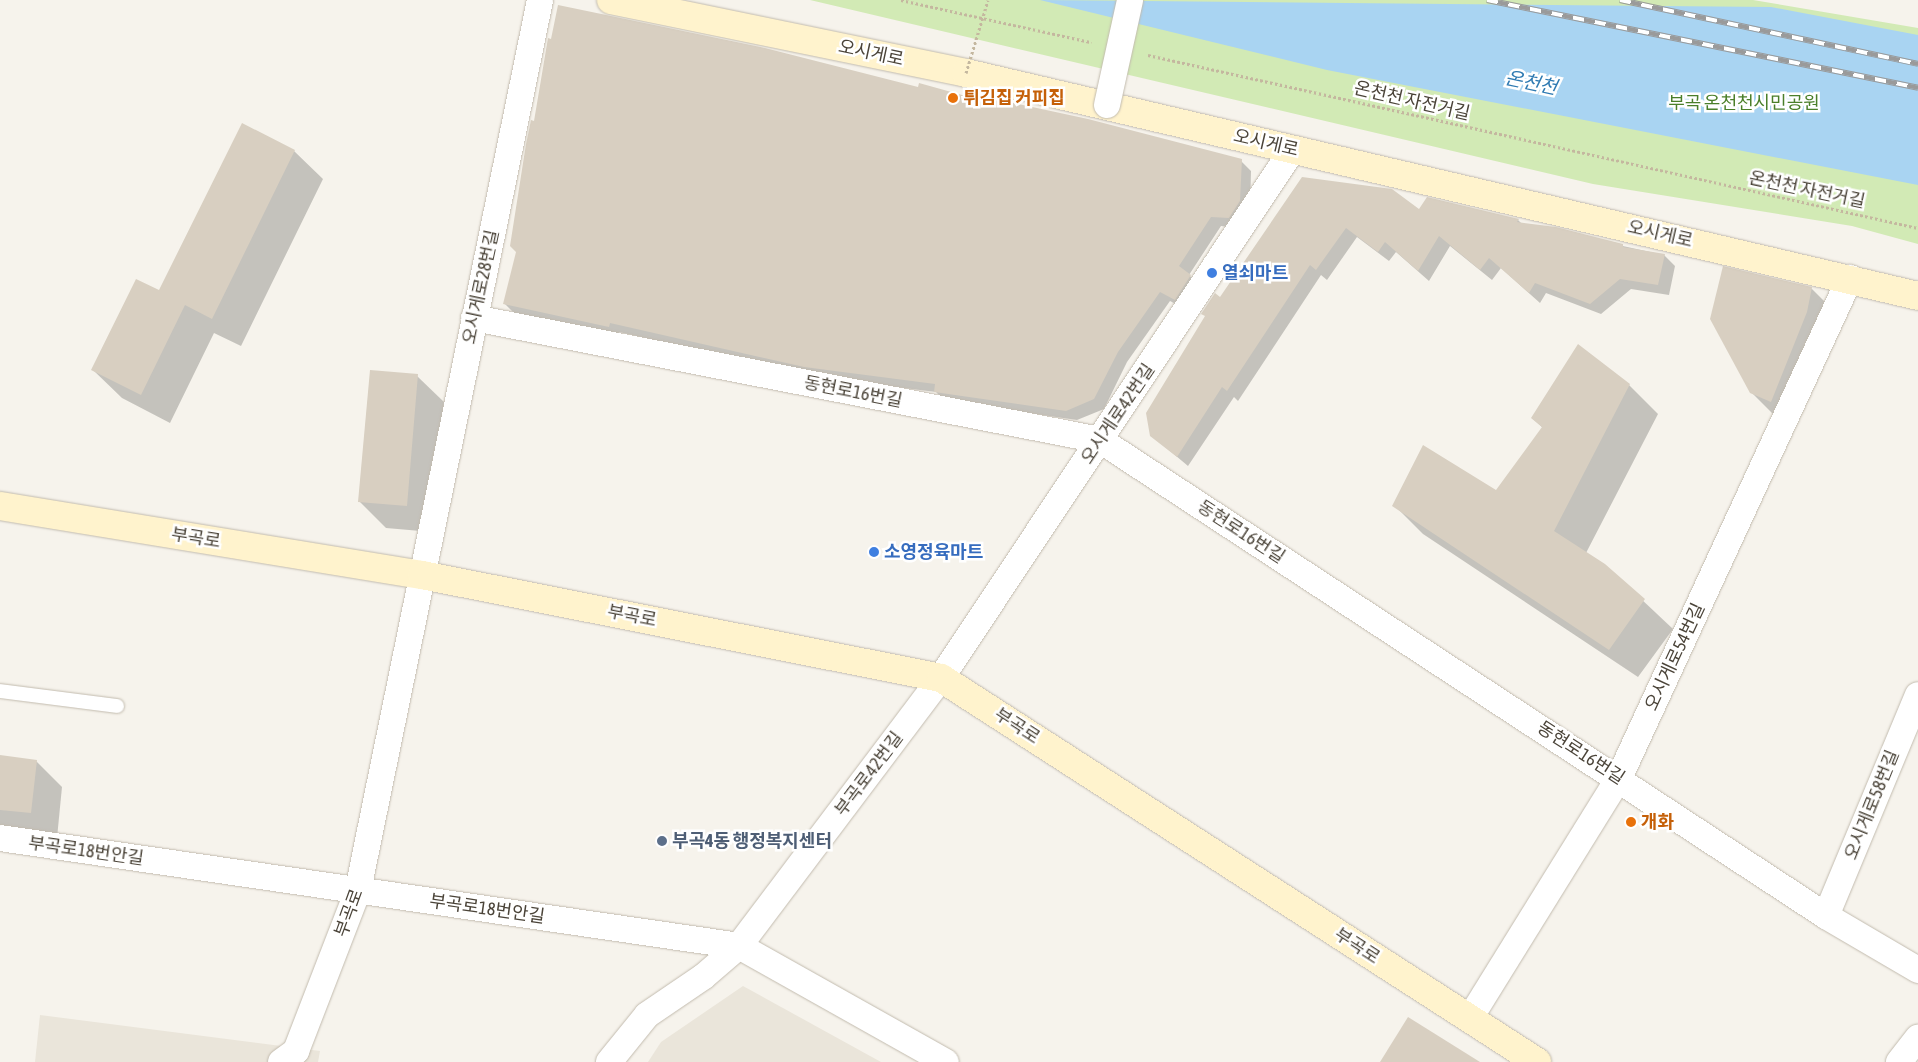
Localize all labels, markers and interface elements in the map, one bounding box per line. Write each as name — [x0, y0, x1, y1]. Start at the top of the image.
street label: 오시게로 — [836, 36, 906, 70]
water label: 온천천 — [1503, 66, 1559, 100]
street label: 온천천 자전거길 — [1352, 77, 1472, 125]
place label: 튀김집 커피집 — [963, 87, 1065, 109]
marker: 튀김집 커피집 — [947, 92, 959, 104]
park label: 부곡 온천천시민공원 — [1668, 92, 1820, 114]
street label: 오시게로 — [1231, 125, 1301, 161]
street label: 온천천 자전거길 — [1747, 167, 1867, 213]
street label: 오시게로 — [1625, 216, 1695, 252]
street label: 오시게로28번길 — [458, 228, 504, 346]
place label: 열쇠마트 — [1222, 262, 1288, 284]
marker: 열쇠마트 — [1206, 267, 1218, 279]
street label: 오시게로42번길 — [1077, 360, 1159, 468]
street label: 동현로16번길 — [802, 372, 904, 412]
street label: 동현로16번길 — [1193, 496, 1289, 568]
street label: 부곡로 — [170, 523, 222, 553]
place label: 소영정육마트 — [884, 541, 983, 563]
marker: 소영정육마트 — [868, 546, 880, 558]
street label: 오시게로54번길 — [1641, 600, 1709, 714]
street label: 부곡로 — [606, 601, 658, 631]
street label: 부곡로 — [990, 703, 1044, 749]
street label: 동현로16번길 — [1533, 717, 1629, 789]
street label: 부곡로42번길 — [830, 728, 908, 820]
street label: 오시게로58번길 — [1840, 747, 1904, 863]
place label: 개화 — [1641, 811, 1674, 833]
marker: 개화 — [1625, 816, 1637, 828]
place label: 부곡4동 행정복지센터 — [672, 830, 832, 852]
street label: 부곡로18번안길 — [27, 832, 145, 870]
marker: 부곡4동 행정복지센터 — [656, 835, 668, 847]
street label: 부곡로 — [330, 886, 368, 940]
street label: 부곡로18번안길 — [428, 890, 546, 928]
street label: 부곡로 — [1330, 923, 1384, 969]

